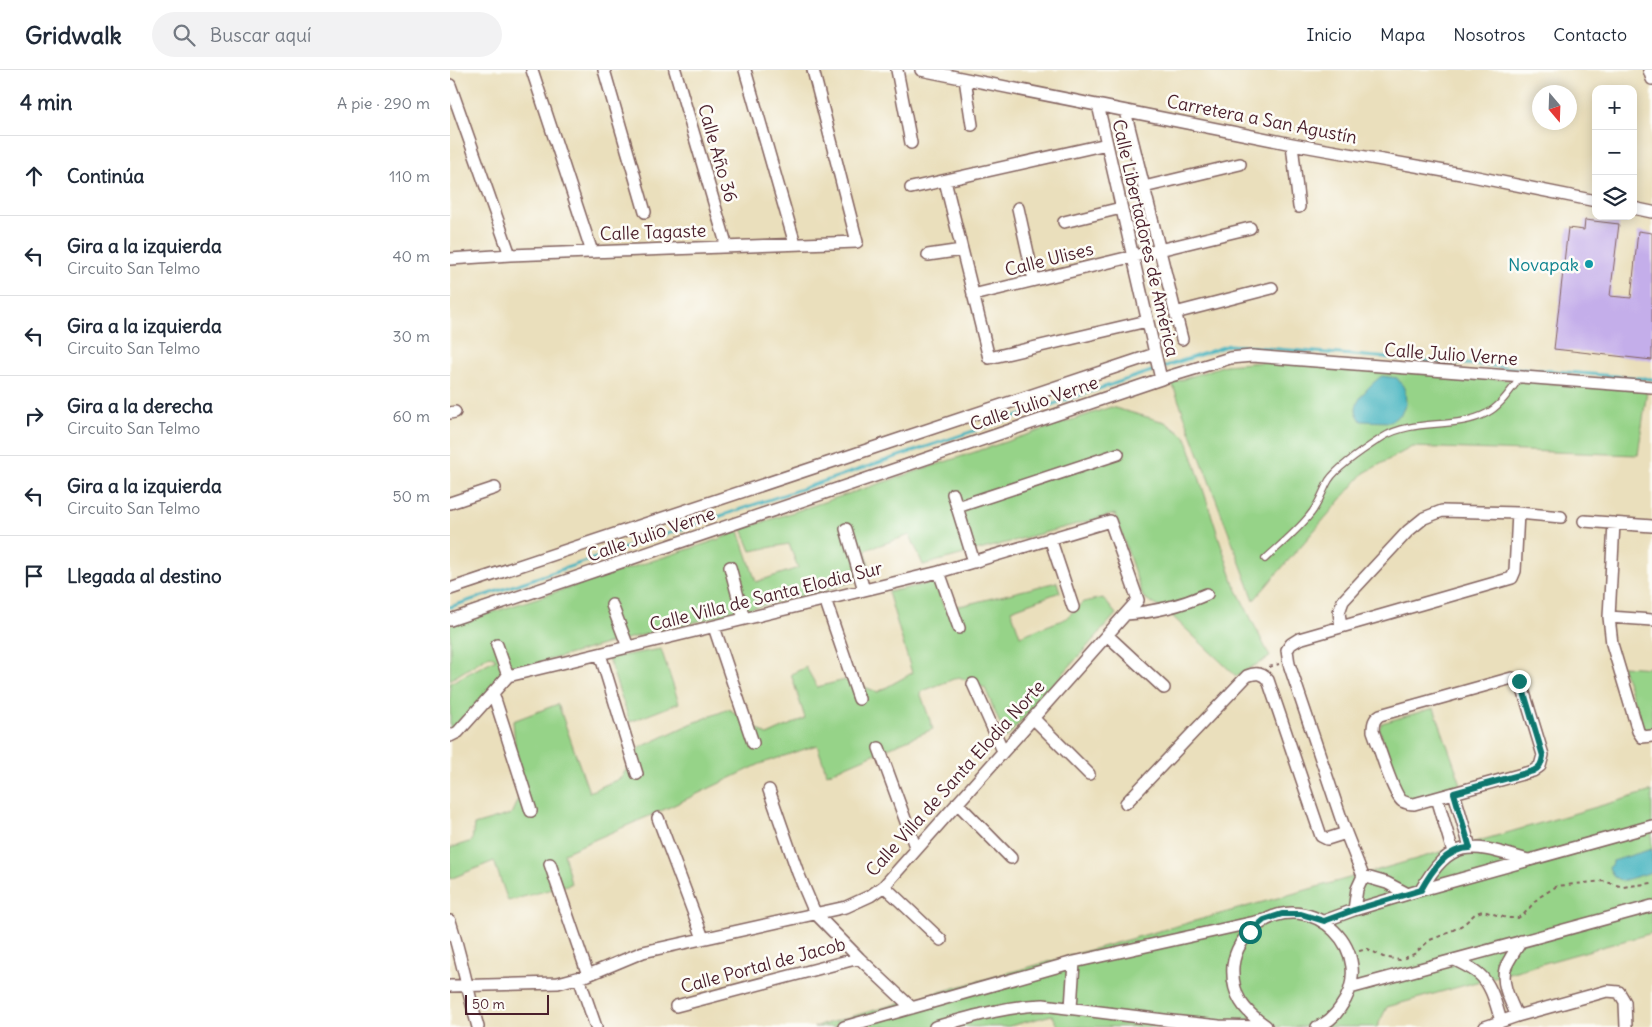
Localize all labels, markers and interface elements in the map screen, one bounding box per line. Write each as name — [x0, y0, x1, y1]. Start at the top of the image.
search box — [152, 12, 502, 57]
text: Gridwalk — [25, 20, 122, 50]
icon: search — [170, 21, 198, 49]
text: Buscar aquí — [210, 23, 311, 47]
text: Inicio — [1306, 23, 1352, 46]
text: Mapa — [1380, 23, 1425, 46]
text: Nosotros — [1453, 23, 1525, 46]
text: Contacto — [1553, 23, 1627, 46]
north arrow — [1532, 85, 1577, 130]
map controls — [1592, 85, 1637, 220]
button: + — [1592, 85, 1637, 130]
text: 4 min — [20, 89, 72, 116]
street label: Carretera a San Agustín — [1165, 89, 1359, 149]
text: A pie · 290 m — [337, 93, 430, 113]
street label: Calle Año 36 — [693, 101, 743, 205]
street label: Calle Libertadores de América — [1107, 117, 1185, 359]
button: − — [1592, 130, 1637, 175]
icon: ahead — [20, 162, 48, 190]
text: Continúa — [67, 164, 144, 188]
text: 110 m — [389, 166, 430, 186]
button: layers — [1592, 175, 1637, 220]
street label: Calle Tagaste — [599, 219, 707, 245]
text: Gira a la izquierda — [67, 234, 222, 258]
street label: Calle Ulises — [1002, 237, 1096, 281]
icon: left — [20, 242, 48, 270]
text: 40 m — [392, 246, 430, 266]
place label: Novapak — [1508, 253, 1579, 276]
text: Circuito San Telmo — [67, 258, 200, 278]
marker: Novapak — [1583, 258, 1595, 270]
text: Gira a la izquierda — [67, 314, 222, 338]
icon: left — [20, 322, 48, 350]
text: 30 m — [393, 326, 430, 346]
text: Circuito San Telmo — [67, 338, 200, 358]
street label: Calle Julio Verne — [1383, 338, 1519, 370]
street label: Calle Julio Verne — [967, 370, 1101, 436]
text: Gira a la derecha — [67, 394, 213, 418]
icon: right — [20, 402, 48, 430]
text: 60 m — [392, 406, 430, 426]
text: Circuito San Telmo — [67, 418, 200, 438]
text: Gira a la izquierda — [67, 474, 222, 498]
icon: left — [20, 482, 48, 510]
text: 50 m — [392, 486, 430, 506]
text: Circuito San Telmo — [67, 498, 200, 518]
street label: Calle Julio Verne — [584, 501, 718, 567]
street label: Calle Villa de Santa Elodia Sur — [647, 556, 886, 636]
icon: arrive — [20, 562, 48, 590]
text: Llegada al destino — [67, 564, 222, 588]
route end — [1508, 670, 1531, 693]
street label: Calle Villa de Santa Elodia Norte — [861, 675, 1049, 881]
route start — [1239, 921, 1262, 944]
street label: Calle Portal de Jacob — [678, 932, 848, 998]
scale bar — [465, 992, 549, 1015]
text: 50 m — [472, 995, 505, 1013]

